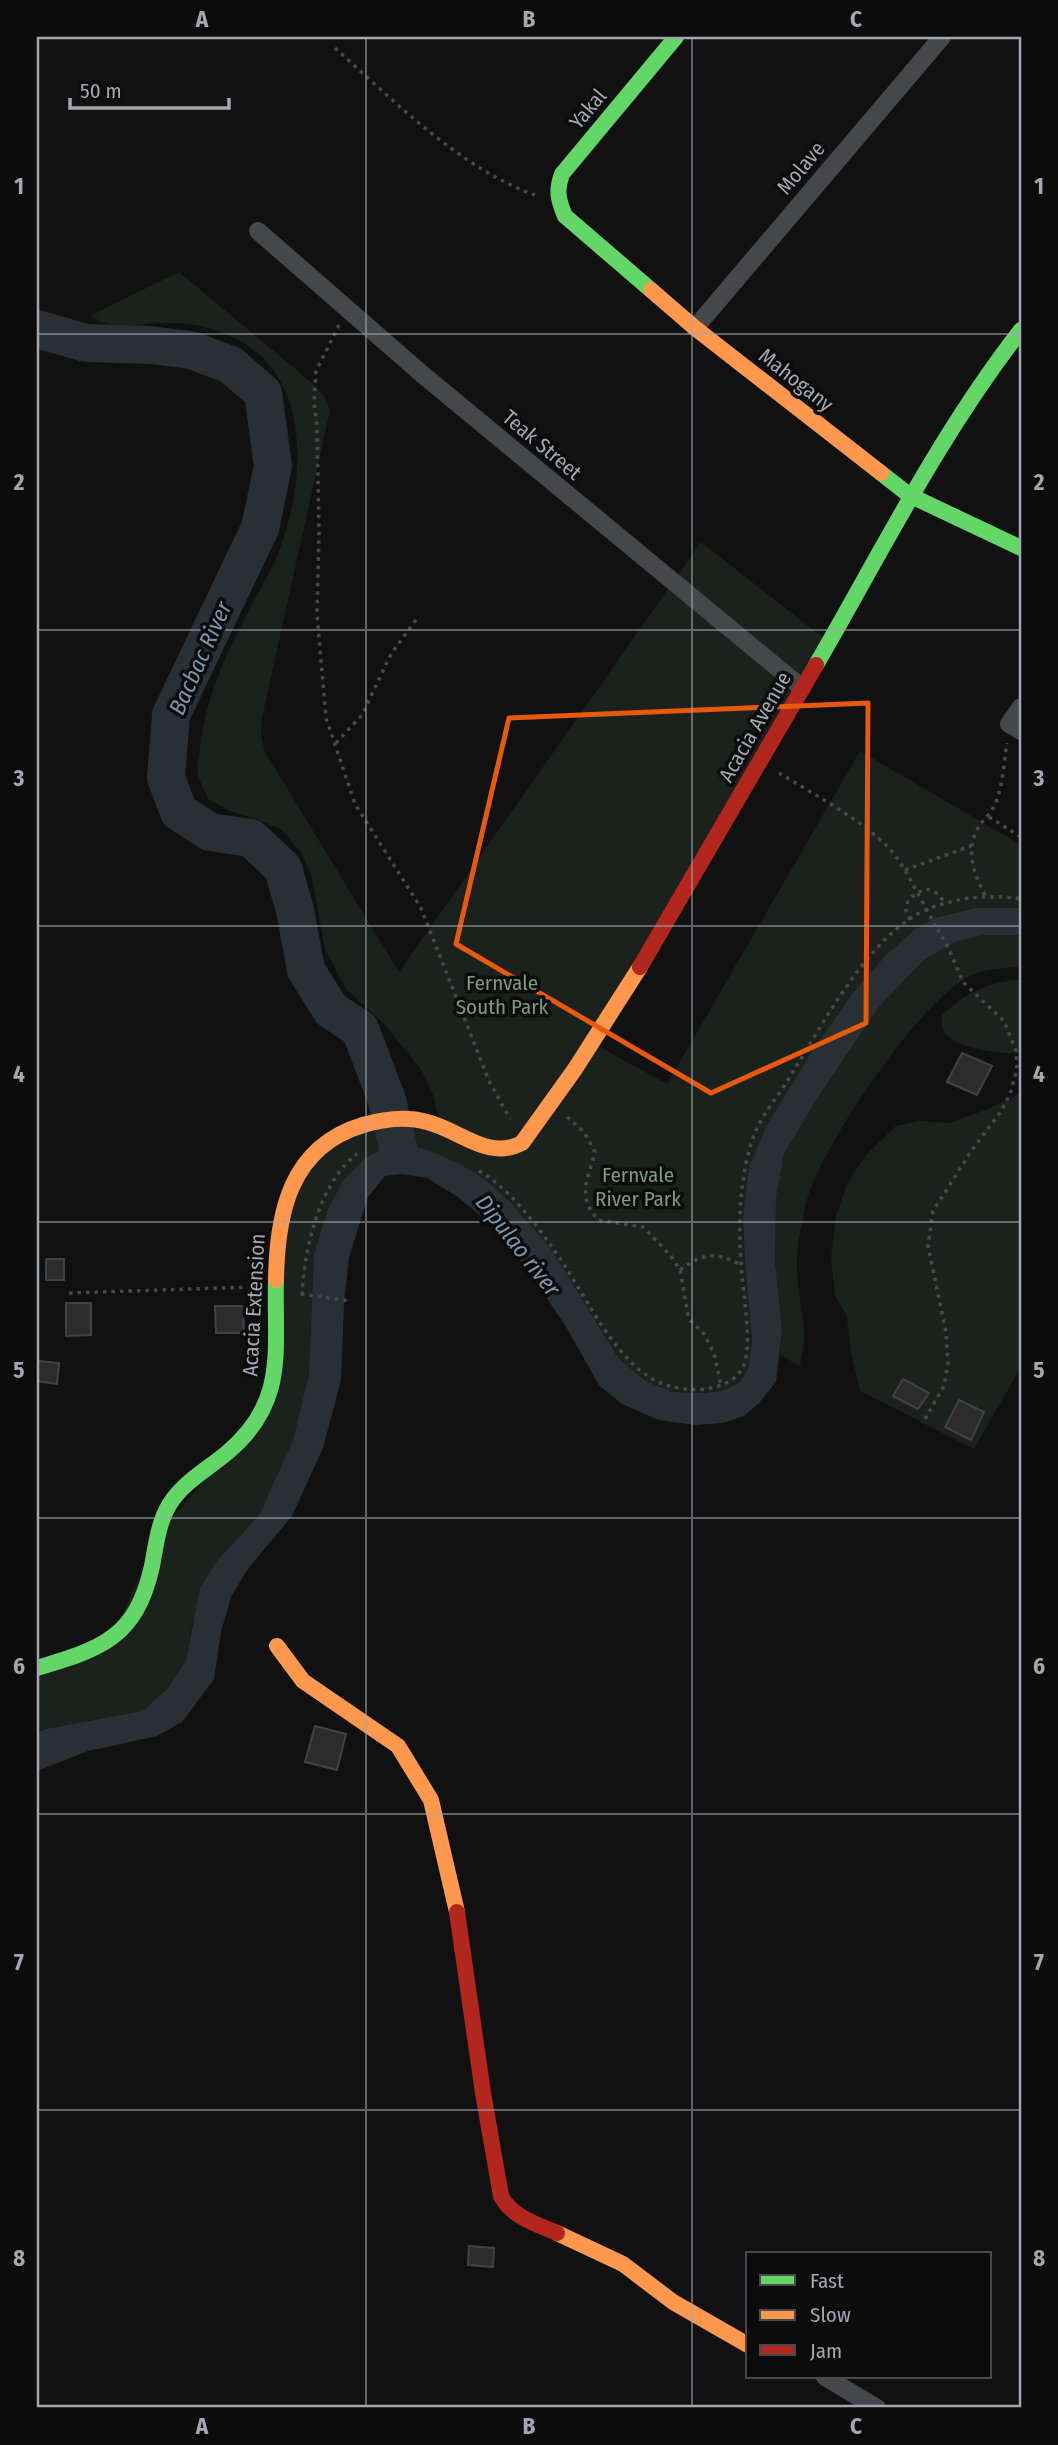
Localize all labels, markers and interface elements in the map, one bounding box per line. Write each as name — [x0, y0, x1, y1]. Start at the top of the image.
text: A — [195, 5, 209, 33]
text: B — [523, 5, 536, 33]
text: C — [850, 5, 862, 33]
scale bar — [70, 66, 229, 110]
text: 50 m — [80, 78, 122, 104]
street label: Yakal — [564, 83, 612, 134]
street label: Molave — [771, 136, 831, 200]
text: 1 — [14, 172, 24, 200]
text: 1 — [1034, 172, 1044, 200]
street label: Mahogany — [754, 343, 839, 418]
street label: Teak Street — [497, 404, 587, 486]
text: 2 — [13, 468, 25, 496]
text: 2 — [1033, 468, 1045, 496]
water label: Bacbac River — [163, 596, 238, 719]
street label: Acacia Avenue — [713, 667, 797, 787]
text: 3 — [13, 764, 25, 792]
text: 3 — [1033, 764, 1045, 792]
park label: Fernvale South Park — [456, 970, 549, 1020]
text: 4 — [13, 1060, 25, 1088]
text: 4 — [1033, 1060, 1045, 1088]
park label: Fernvale River Park — [595, 1162, 681, 1212]
water label: Dipulao river — [470, 1189, 567, 1302]
street label: Acacia Extension — [237, 1233, 271, 1377]
text: 5 — [13, 1356, 25, 1384]
text: 5 — [1033, 1356, 1045, 1384]
text: 6 — [13, 1652, 25, 1680]
text: 6 — [1033, 1652, 1045, 1680]
text: 7 — [14, 1948, 24, 1976]
text: 7 — [1034, 1948, 1044, 1976]
text: 8 — [13, 2244, 25, 2272]
text: 8 — [1033, 2244, 1045, 2272]
legend — [746, 2252, 992, 2378]
text: Fast — [810, 2268, 844, 2294]
text: Slow — [810, 2302, 851, 2328]
text: Jam — [810, 2338, 842, 2364]
text: A — [195, 2412, 209, 2440]
text: B — [523, 2412, 536, 2440]
text: C — [850, 2412, 862, 2440]

